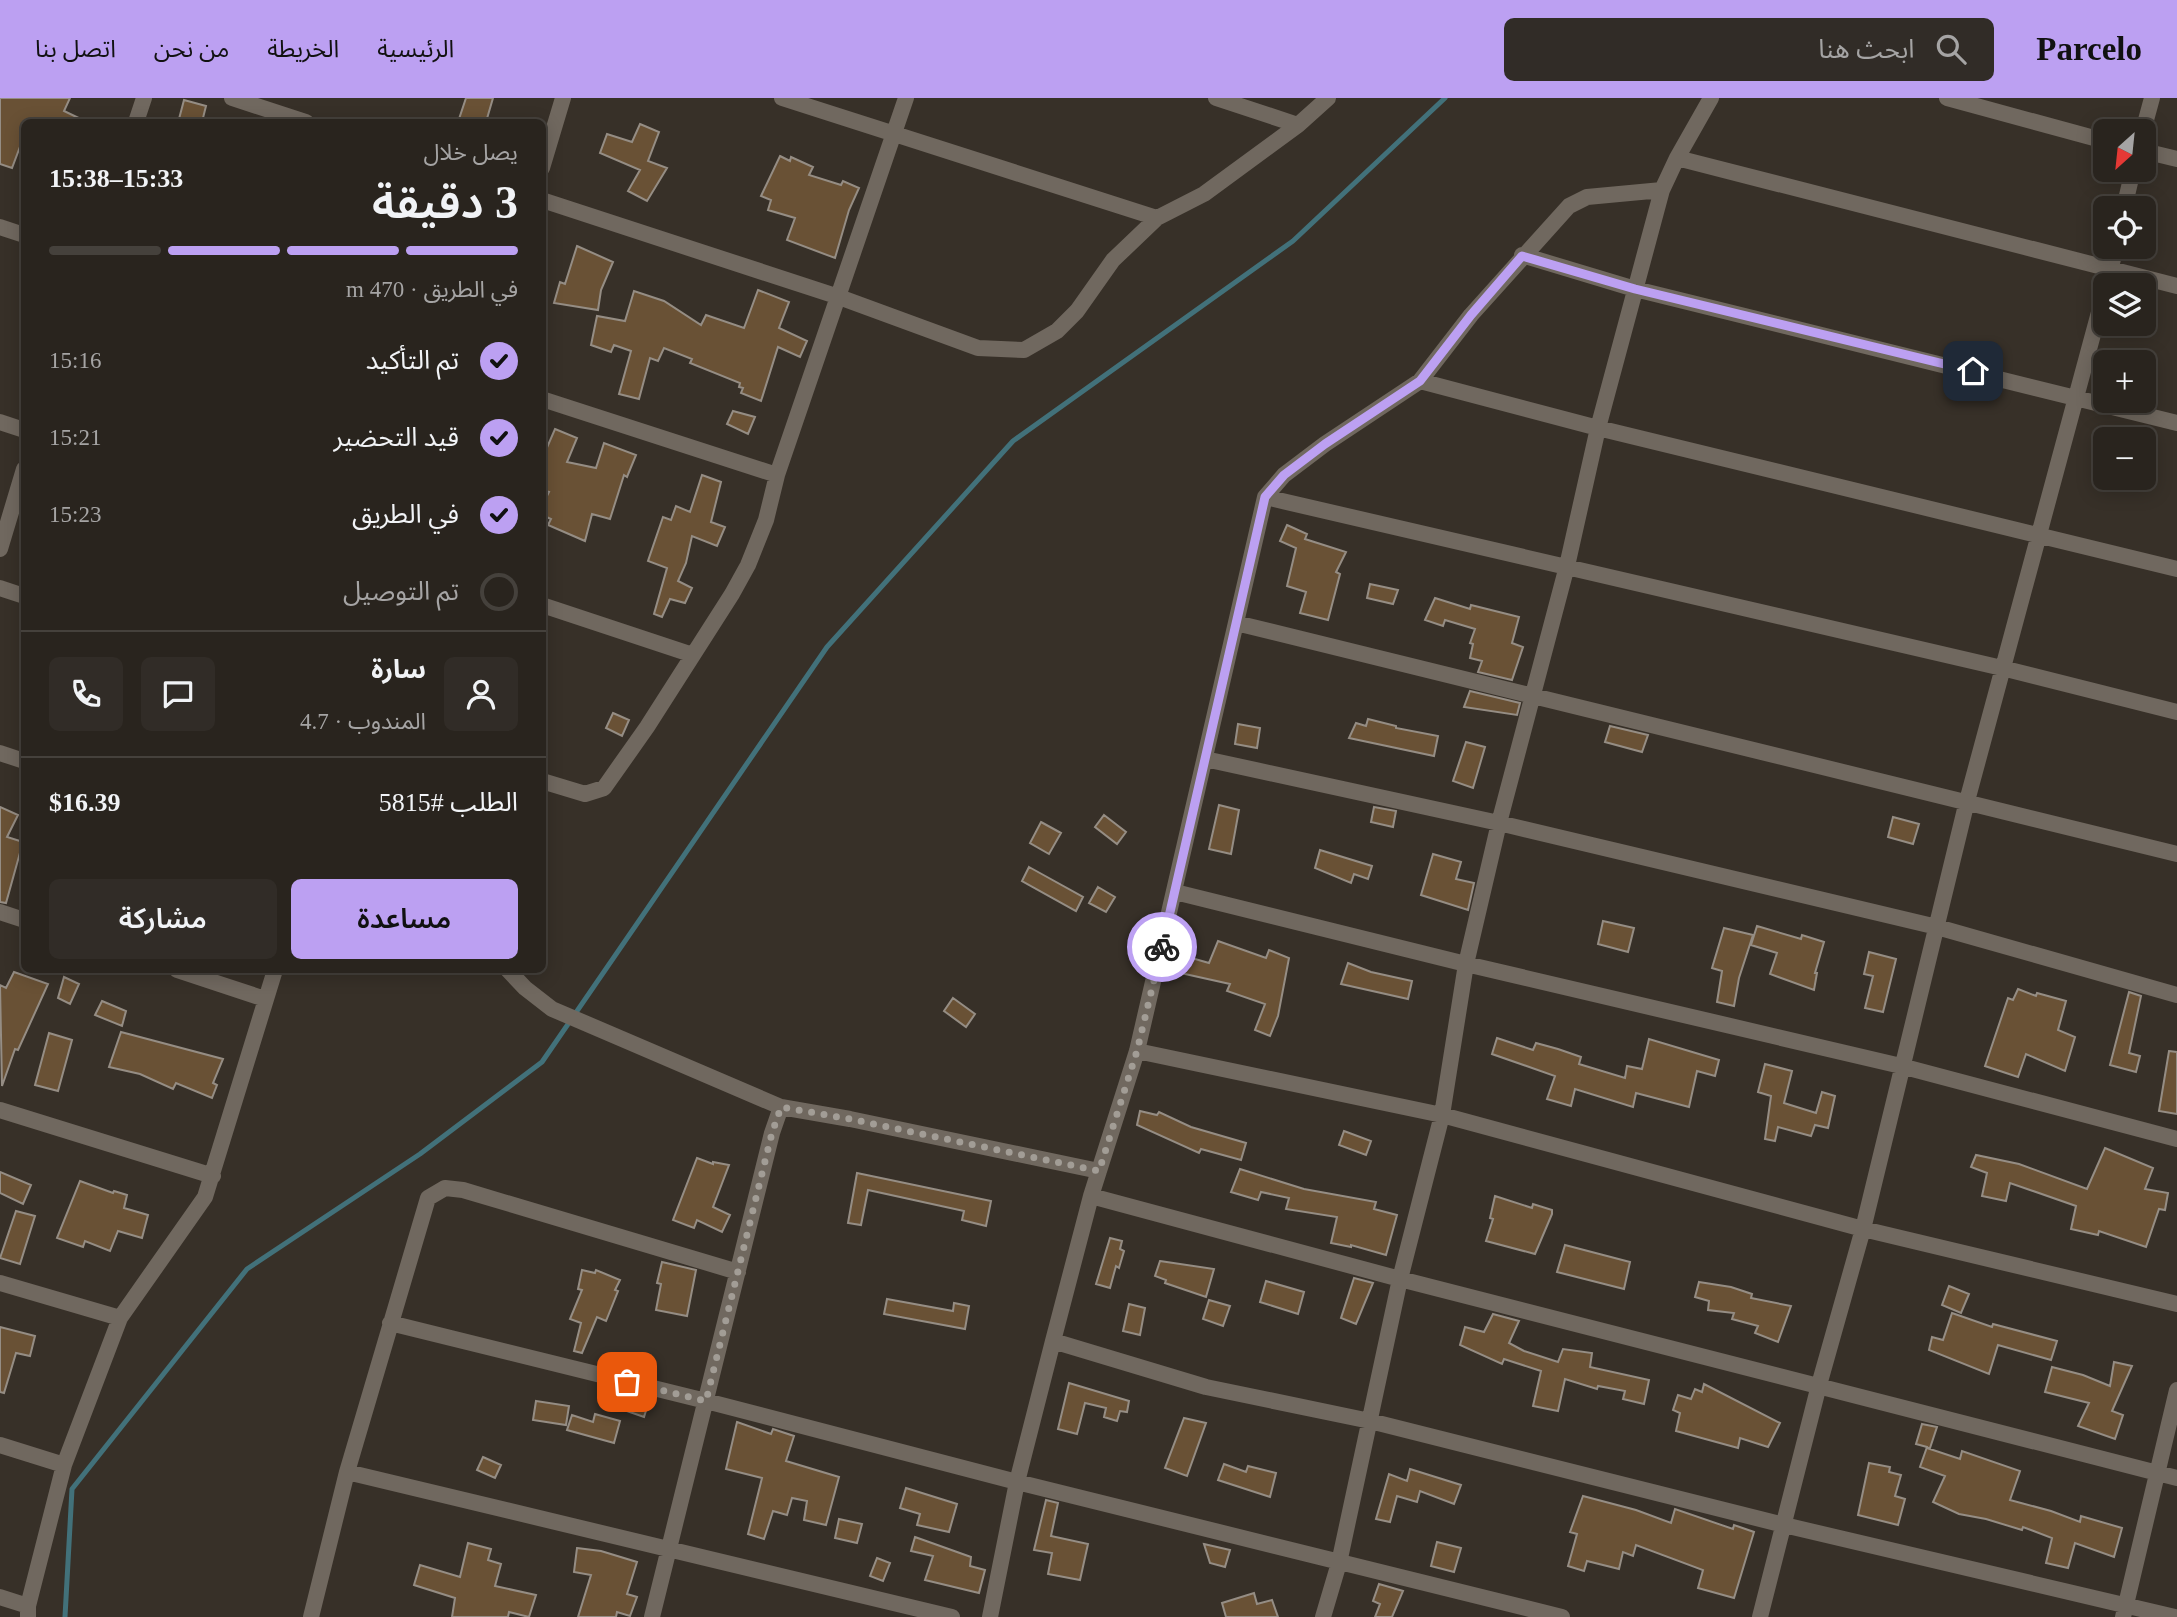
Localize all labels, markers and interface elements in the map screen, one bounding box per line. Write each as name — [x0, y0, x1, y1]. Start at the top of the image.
search box — [1504, 18, 1994, 81]
icon: search — [1932, 30, 1970, 68]
text: Parcelo — [2036, 31, 2142, 67]
text: ابحث هنا — [1818, 35, 1914, 64]
text: اتصل بنا — [35, 36, 116, 62]
text: من نحن — [154, 36, 229, 62]
text: الخريطة — [267, 36, 339, 62]
text: الرئيسية — [377, 36, 454, 62]
north arrow — [2093, 119, 2156, 182]
map controls — [2093, 119, 2156, 490]
text: يصل خلال — [423, 140, 518, 165]
text: 15:33–15:38 — [49, 164, 183, 193]
text: 3 دقيقة — [372, 177, 518, 228]
button: locate — [2093, 196, 2156, 259]
button: layers — [2093, 273, 2156, 336]
text: في الطريق · 470 m — [346, 277, 518, 302]
pin — [1943, 341, 2003, 401]
icon: check — [480, 342, 518, 380]
text: تم التأكيد — [366, 346, 459, 375]
text: 15:16 — [49, 348, 101, 373]
button: + — [2093, 350, 2156, 413]
icon: home — [1954, 352, 1992, 390]
icon: check — [480, 419, 518, 457]
text: قيد التحضير — [333, 423, 459, 452]
text: 15:21 — [49, 425, 101, 450]
button: − — [2093, 427, 2156, 490]
icon: check — [480, 496, 518, 534]
text: في الطريق — [352, 500, 459, 529]
text: 15:23 — [49, 502, 101, 527]
text: تم التوصيل — [343, 577, 459, 606]
text: سارة — [371, 655, 426, 684]
button: phone — [49, 657, 123, 731]
button: chat — [141, 657, 215, 731]
button: person — [444, 657, 518, 731]
text: المندوب · 4.7 — [300, 709, 426, 734]
text: $16.39 — [49, 788, 121, 817]
text: الطلب #5815 — [379, 788, 518, 817]
button: مشاركة — [49, 879, 277, 959]
button: مساعدة — [291, 879, 518, 959]
courier — [1127, 912, 1197, 982]
icon: bike — [1143, 928, 1181, 966]
pin — [597, 1352, 657, 1412]
icon: bag — [608, 1363, 646, 1401]

